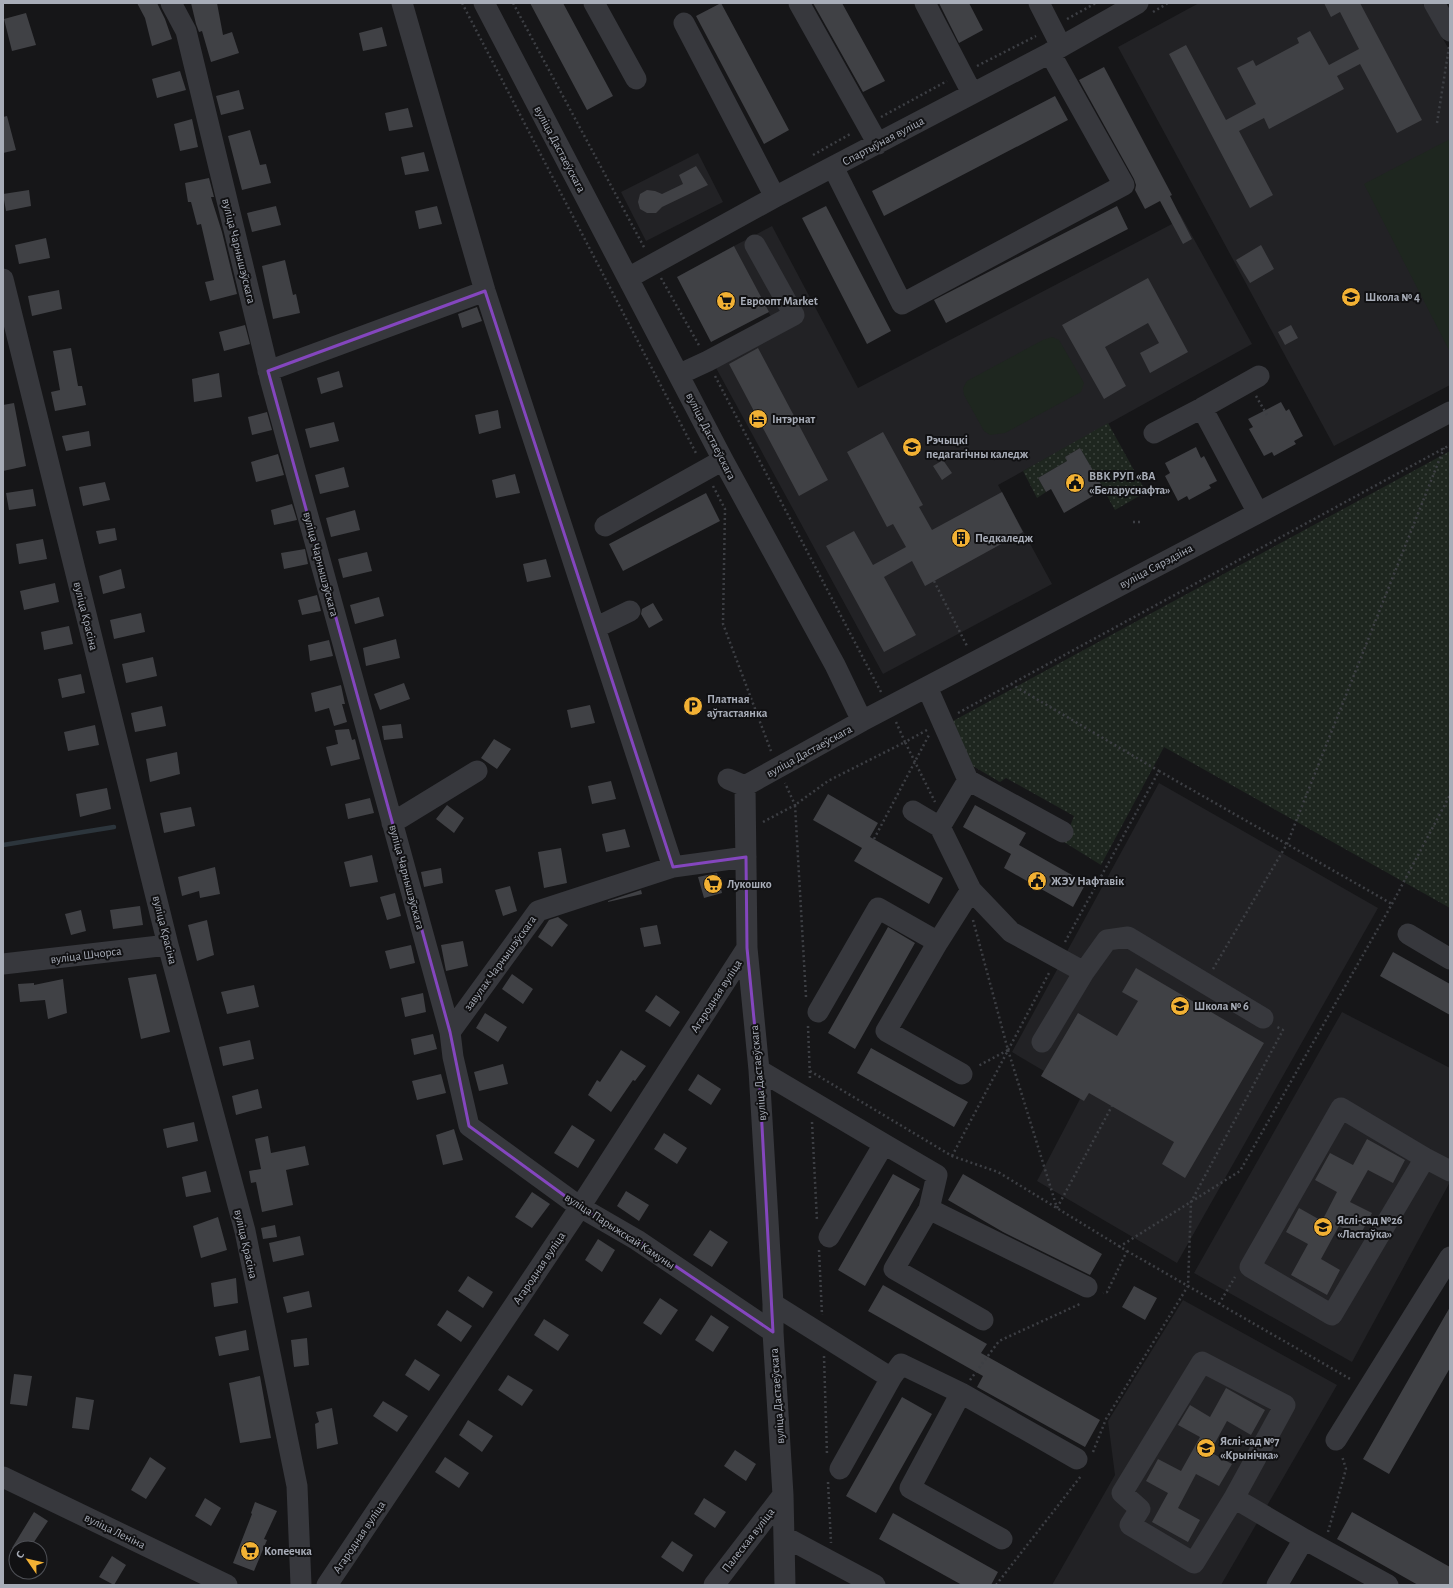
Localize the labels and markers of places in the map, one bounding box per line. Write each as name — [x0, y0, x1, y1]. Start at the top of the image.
school or university icon: Школа № 4 — [1340, 286, 1362, 308]
supermarket icon: Евроопт Market — [715, 290, 737, 312]
place label: Школа № 4 — [1365, 291, 1420, 303]
place label: Евроопт Market — [740, 295, 818, 307]
hotel icon: Інтэрнат — [747, 408, 769, 430]
place label: Інтэрнат — [772, 413, 816, 425]
place label: Рэчыцкі педагагічны каледж — [926, 434, 1029, 460]
school or university icon: Рэчыцкі педагагічны каледж — [901, 436, 923, 458]
place label: ВВК РУП «ВА «Беларуснафта» — [1089, 470, 1170, 497]
public building icon: ВВК РУП «ВА «Беларуснафта» — [1064, 472, 1086, 494]
building icon: Педкаледж — [950, 527, 972, 549]
place label: Педкаледж — [975, 532, 1034, 544]
place label: Платная аўтастаянка — [707, 693, 768, 720]
parking icon: Платная аўтастаянка — [682, 695, 704, 717]
public building icon: ЖЭУ Нафтавік — [1026, 870, 1048, 892]
supermarket icon: Лукошко — [702, 873, 724, 895]
place label: ЖЭУ Нафтавік — [1051, 875, 1124, 887]
place label: Лукошко — [727, 878, 772, 891]
school or university icon: Школа № 6 — [1169, 995, 1191, 1017]
place label: Школа № 6 — [1194, 1000, 1249, 1012]
place label: Яслі-сад №26 «Ластаўка» — [1337, 1214, 1403, 1241]
school or university icon: Яслі-сад №26 «Ластаўка» — [1312, 1216, 1334, 1238]
place label: Яслі-сад №7 «Крынічка» — [1220, 1435, 1279, 1461]
school or university icon: Яслі-сад №7 «Крынічка» — [1195, 1437, 1217, 1459]
supermarket icon: Копеечка — [239, 1540, 261, 1562]
place label: Копеечка — [264, 1545, 312, 1557]

